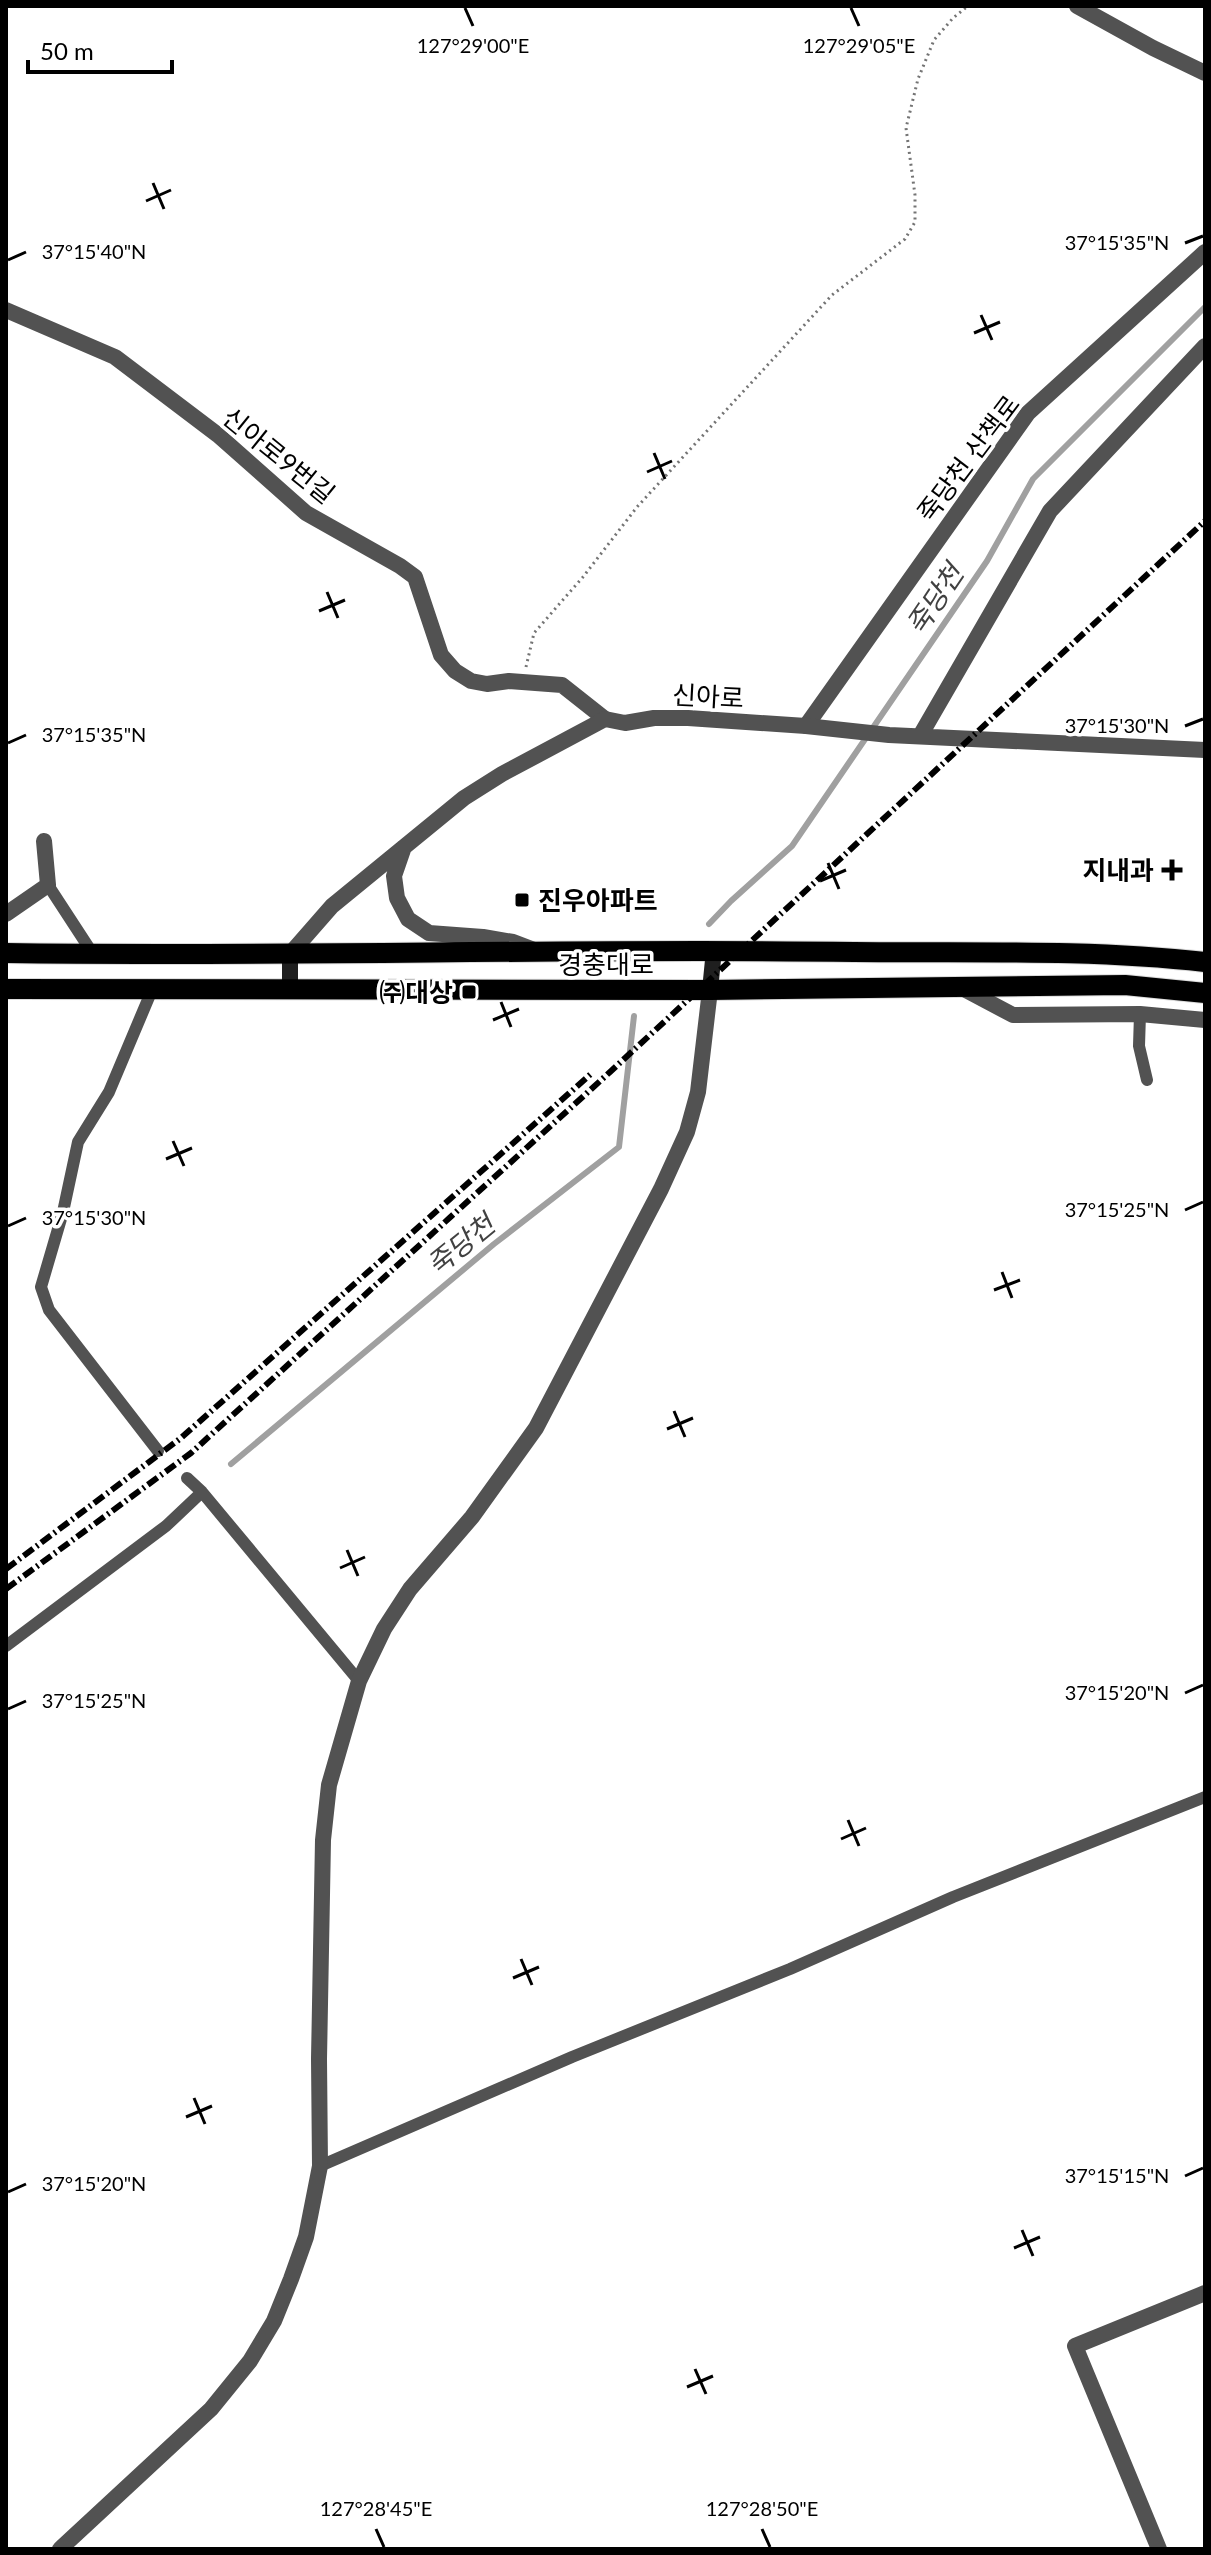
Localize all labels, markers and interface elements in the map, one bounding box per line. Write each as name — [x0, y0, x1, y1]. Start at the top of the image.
scale bar — [28, 24, 172, 74]
text: 127°29'00"E — [417, 33, 529, 57]
text: 127°29'05"E — [803, 33, 915, 57]
text: 50 m — [40, 36, 94, 65]
text: 37°15'35"N — [1065, 230, 1169, 254]
text: 37°15'40"N — [42, 239, 146, 263]
street label: 죽당천 산책로 — [910, 388, 1026, 528]
street label: 신아로9번길 — [217, 400, 341, 510]
water label: 죽당천 — [898, 555, 972, 641]
street label: 신아로 — [671, 678, 745, 714]
text: 37°15'30"N — [1065, 713, 1169, 737]
text: 37°15'35"N — [42, 722, 146, 746]
place label: 지내과 — [1082, 854, 1154, 886]
marker: 지내과 — [1161, 859, 1183, 881]
place label: 진우아파트 — [538, 884, 658, 916]
marker: 진우아파트 — [513, 891, 531, 909]
street label: 경충대로 — [558, 948, 654, 980]
place label: ㈜대상 — [379, 976, 453, 1008]
marker: ㈜대상 — [460, 983, 478, 1001]
text: 37°15'25"N — [1065, 1197, 1169, 1221]
water label: 죽당천 — [419, 1204, 503, 1282]
text: 37°15'30"N — [42, 1205, 146, 1229]
text: 37°15'20"N — [1065, 1680, 1169, 1704]
text: 37°15'25"N — [42, 1688, 146, 1712]
text: 37°15'15"N — [1065, 2163, 1169, 2187]
text: 37°15'20"N — [42, 2171, 146, 2195]
text: 127°28'45"E — [320, 2496, 432, 2520]
text: 127°28'50"E — [706, 2496, 818, 2520]

